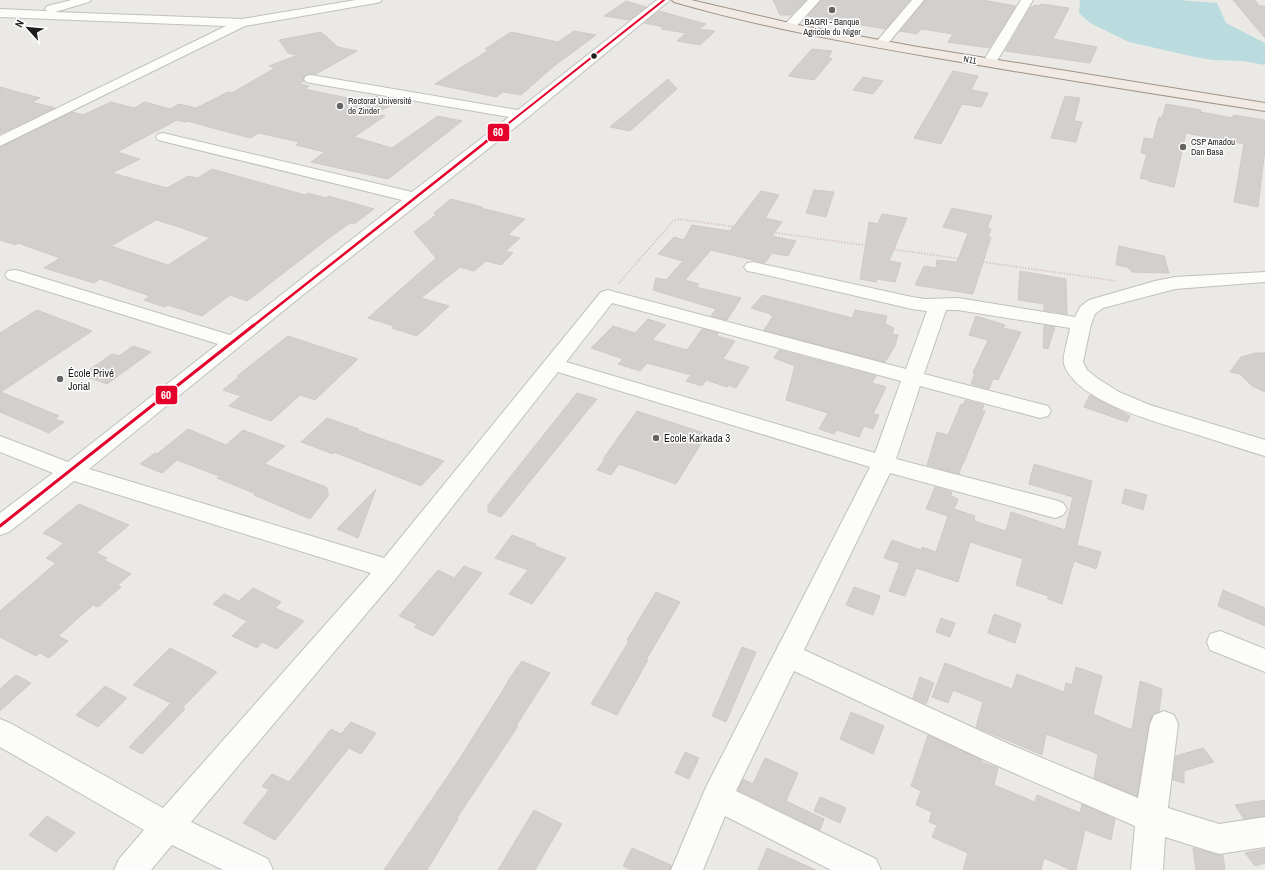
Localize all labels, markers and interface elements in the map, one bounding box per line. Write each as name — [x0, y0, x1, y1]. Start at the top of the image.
marker: BAGRI - Banque Agricole du Niger — [827, 5, 837, 15]
north arrow — [8, 8, 48, 48]
place label: BAGRI - Banque Agricole du Niger — [802, 16, 861, 38]
text: N — [11, 17, 27, 30]
unlabelled marker — [589, 51, 599, 61]
street label: N11 — [963, 53, 977, 67]
place label: Rectorat Université de Zinder — [348, 95, 412, 117]
marker: Rectorat Université de Zinder — [335, 101, 345, 111]
line badge: 60 — [487, 123, 510, 142]
text: 60 — [493, 125, 503, 139]
place label: CSP Amadou Dan Basa — [1191, 136, 1235, 158]
marker: CSP Amadou Dan Basa — [1178, 142, 1188, 152]
place label: École Privé Jorial — [68, 366, 114, 393]
marker: École Privé Jorial — [55, 374, 65, 384]
line badge: 60 — [155, 385, 178, 405]
text: 60 — [161, 388, 171, 402]
place label: Ecole Karkada 3 — [664, 431, 730, 445]
marker: Ecole Karkada 3 — [651, 433, 661, 443]

